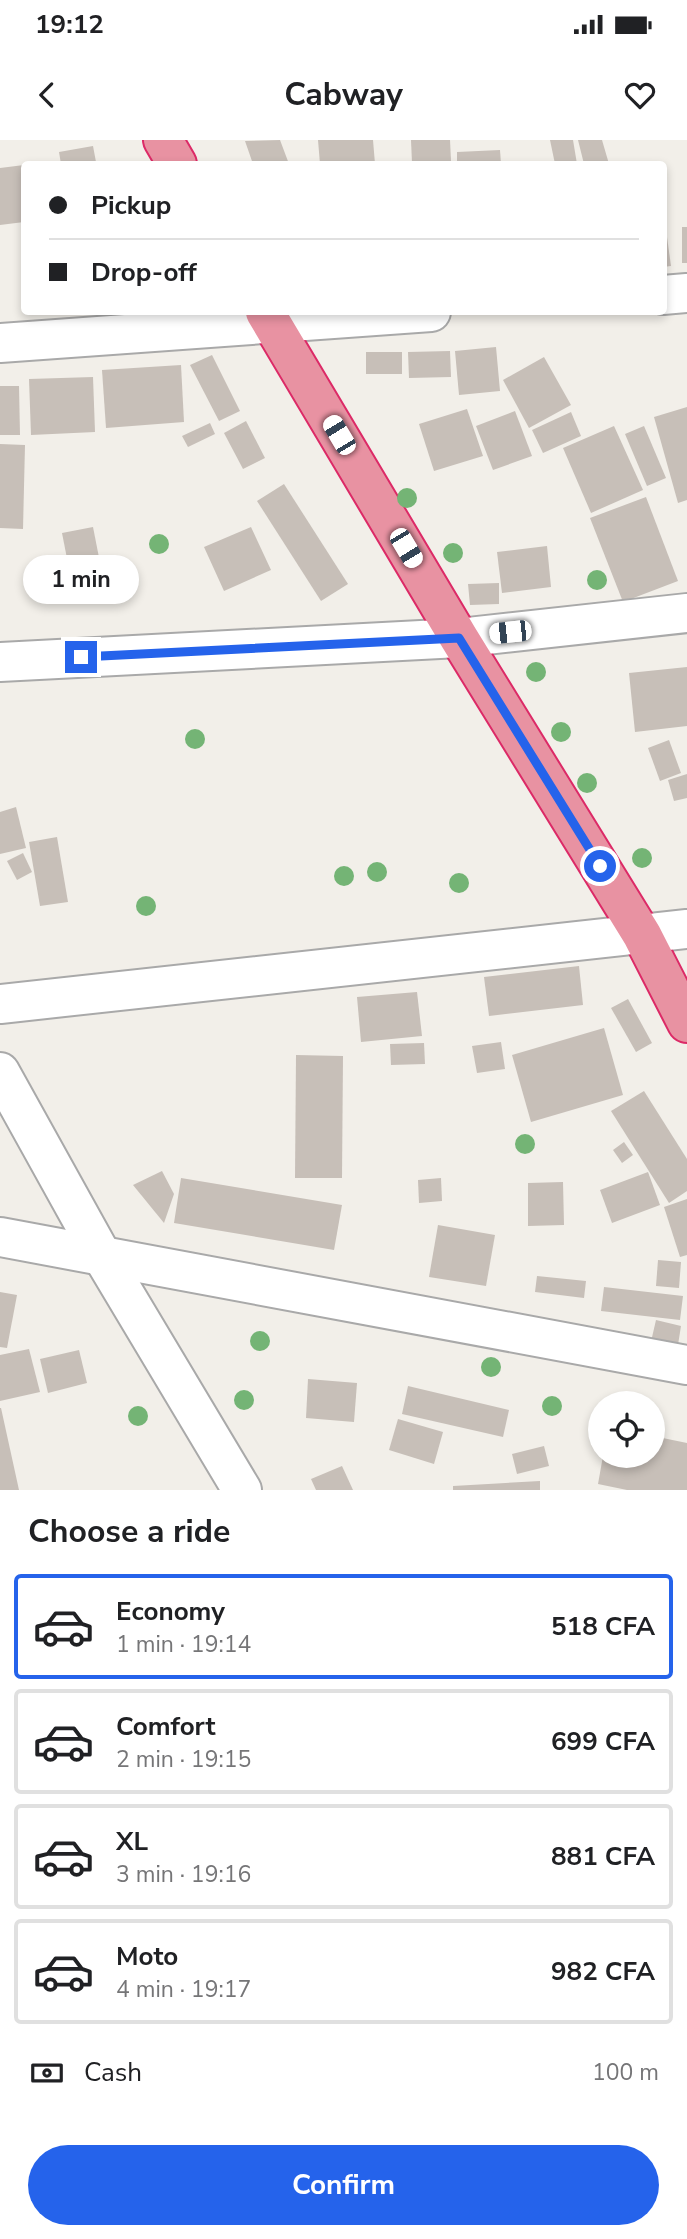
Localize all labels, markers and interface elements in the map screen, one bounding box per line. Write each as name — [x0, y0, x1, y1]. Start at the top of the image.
text: 19:12 — [35, 7, 104, 42]
text: Cabway — [284, 73, 403, 116]
icon: back — [28, 76, 66, 114]
icon: heart — [621, 76, 659, 114]
text: Pickup — [91, 188, 171, 223]
text: Drop-off — [91, 255, 197, 290]
car — [320, 412, 359, 458]
car — [387, 525, 426, 571]
callout: 1 min — [23, 556, 139, 604]
text: 1 min — [51, 564, 111, 595]
car — [489, 619, 532, 645]
route end — [65, 641, 97, 673]
route start — [584, 850, 616, 882]
map controls — [588, 1391, 665, 1468]
button: locate — [588, 1391, 665, 1468]
text: Choose a ride — [28, 1510, 230, 1553]
text: Economy — [116, 1594, 225, 1629]
icon: car — [32, 1595, 95, 1658]
text: 518 CFA — [551, 1609, 655, 1644]
text: 1 min · 19:14 — [116, 1629, 251, 1660]
text: Comfort — [116, 1709, 216, 1744]
icon: car — [32, 1710, 95, 1773]
text: 699 CFA — [551, 1724, 655, 1759]
text: 2 min · 19:15 — [116, 1744, 251, 1775]
text: XL — [116, 1824, 148, 1859]
icon: car — [32, 1825, 95, 1888]
text: 881 CFA — [551, 1839, 655, 1874]
text: 3 min · 19:16 — [116, 1859, 251, 1890]
text: Moto — [116, 1939, 178, 1974]
icon: car — [32, 1940, 95, 2003]
text: 982 CFA — [551, 1954, 655, 1989]
text: 4 min · 19:17 — [116, 1974, 251, 2005]
icon: cash — [28, 2054, 66, 2092]
text: Cash — [84, 2055, 142, 2090]
text: 100 m — [592, 2057, 659, 2088]
button: Confirm — [28, 2145, 659, 2225]

